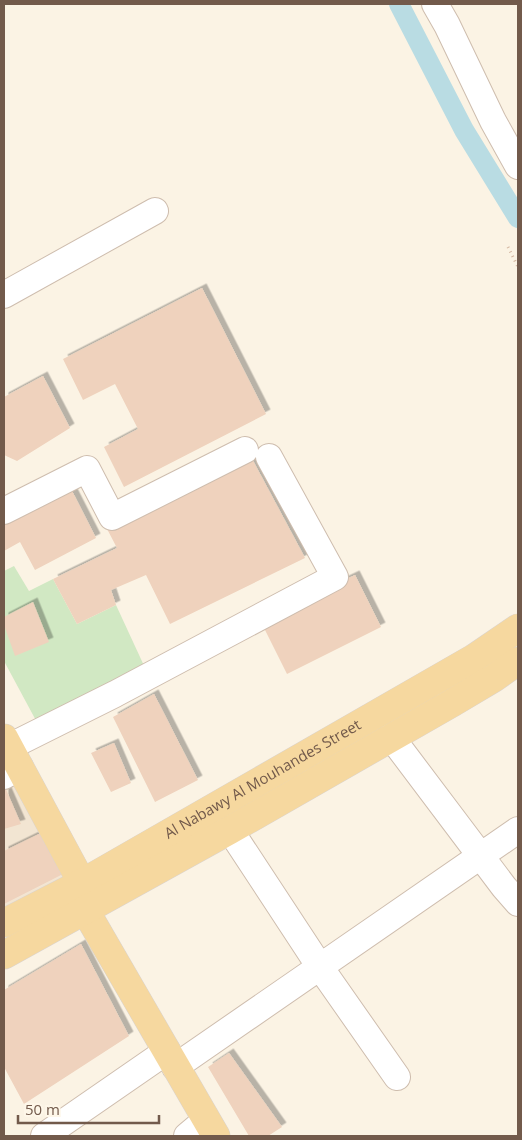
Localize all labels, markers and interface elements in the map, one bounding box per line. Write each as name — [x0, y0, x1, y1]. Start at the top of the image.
street label: Al Nabawy Al Mouhandes Street — [160, 714, 364, 843]
scale bar — [18, 1092, 159, 1124]
text: 50 m — [25, 1099, 60, 1119]

